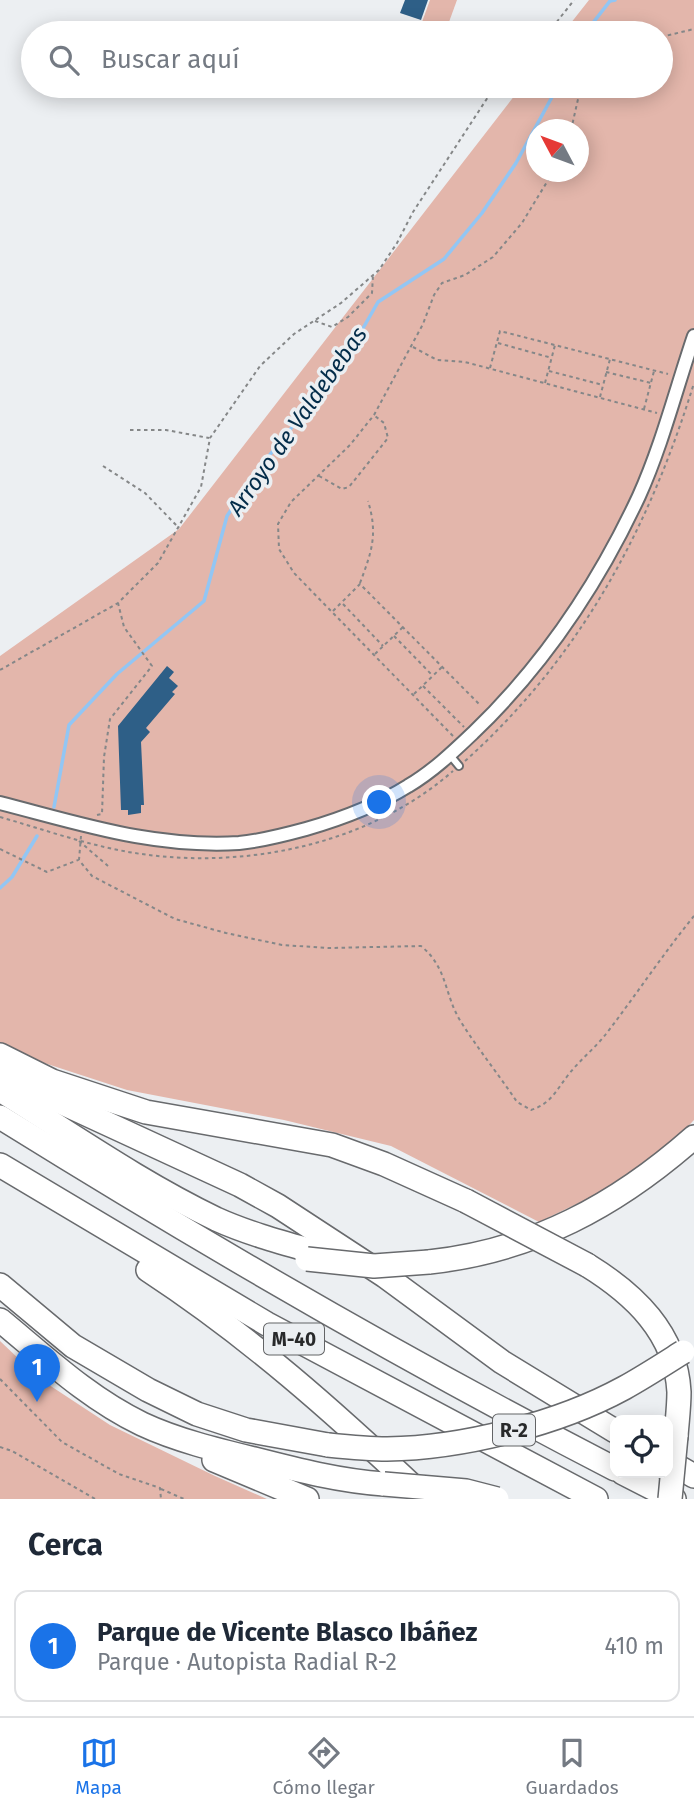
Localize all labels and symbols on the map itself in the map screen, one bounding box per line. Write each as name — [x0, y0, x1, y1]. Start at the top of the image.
north arrow — [526, 119, 589, 182]
water label: Arroyo de Valdebebas — [221, 321, 373, 522]
your location — [362, 785, 396, 819]
road number: M-40 — [264, 1324, 324, 1354]
pin: 1 — [14, 1344, 60, 1402]
road number: R-2 — [493, 1414, 535, 1446]

